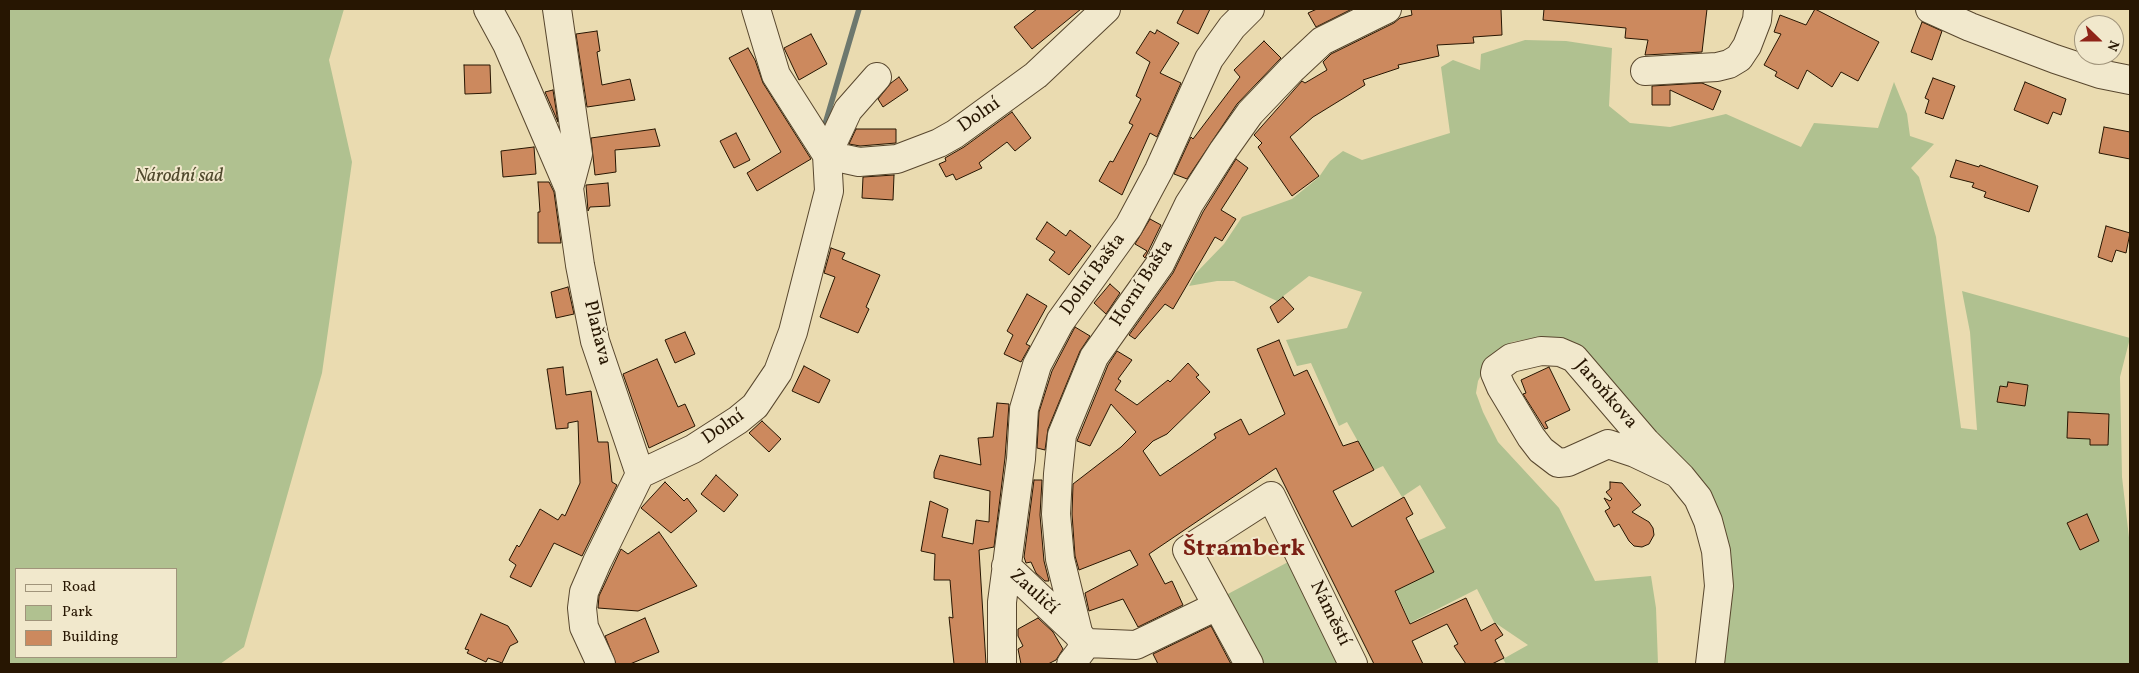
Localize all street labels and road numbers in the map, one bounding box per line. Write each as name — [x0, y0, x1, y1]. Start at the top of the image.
street label: Dolní — [954, 93, 1006, 139]
street label: Dolní Bašta — [1057, 230, 1131, 320]
street label: Horní Bašta — [1107, 236, 1179, 332]
street label: Plaňava — [577, 298, 615, 368]
street label: Jaroňkova — [1569, 356, 1641, 434]
street label: Dolní — [698, 405, 750, 451]
street label: Zauličí — [1004, 565, 1062, 621]
street label: Náměstí — [1303, 578, 1355, 650]

